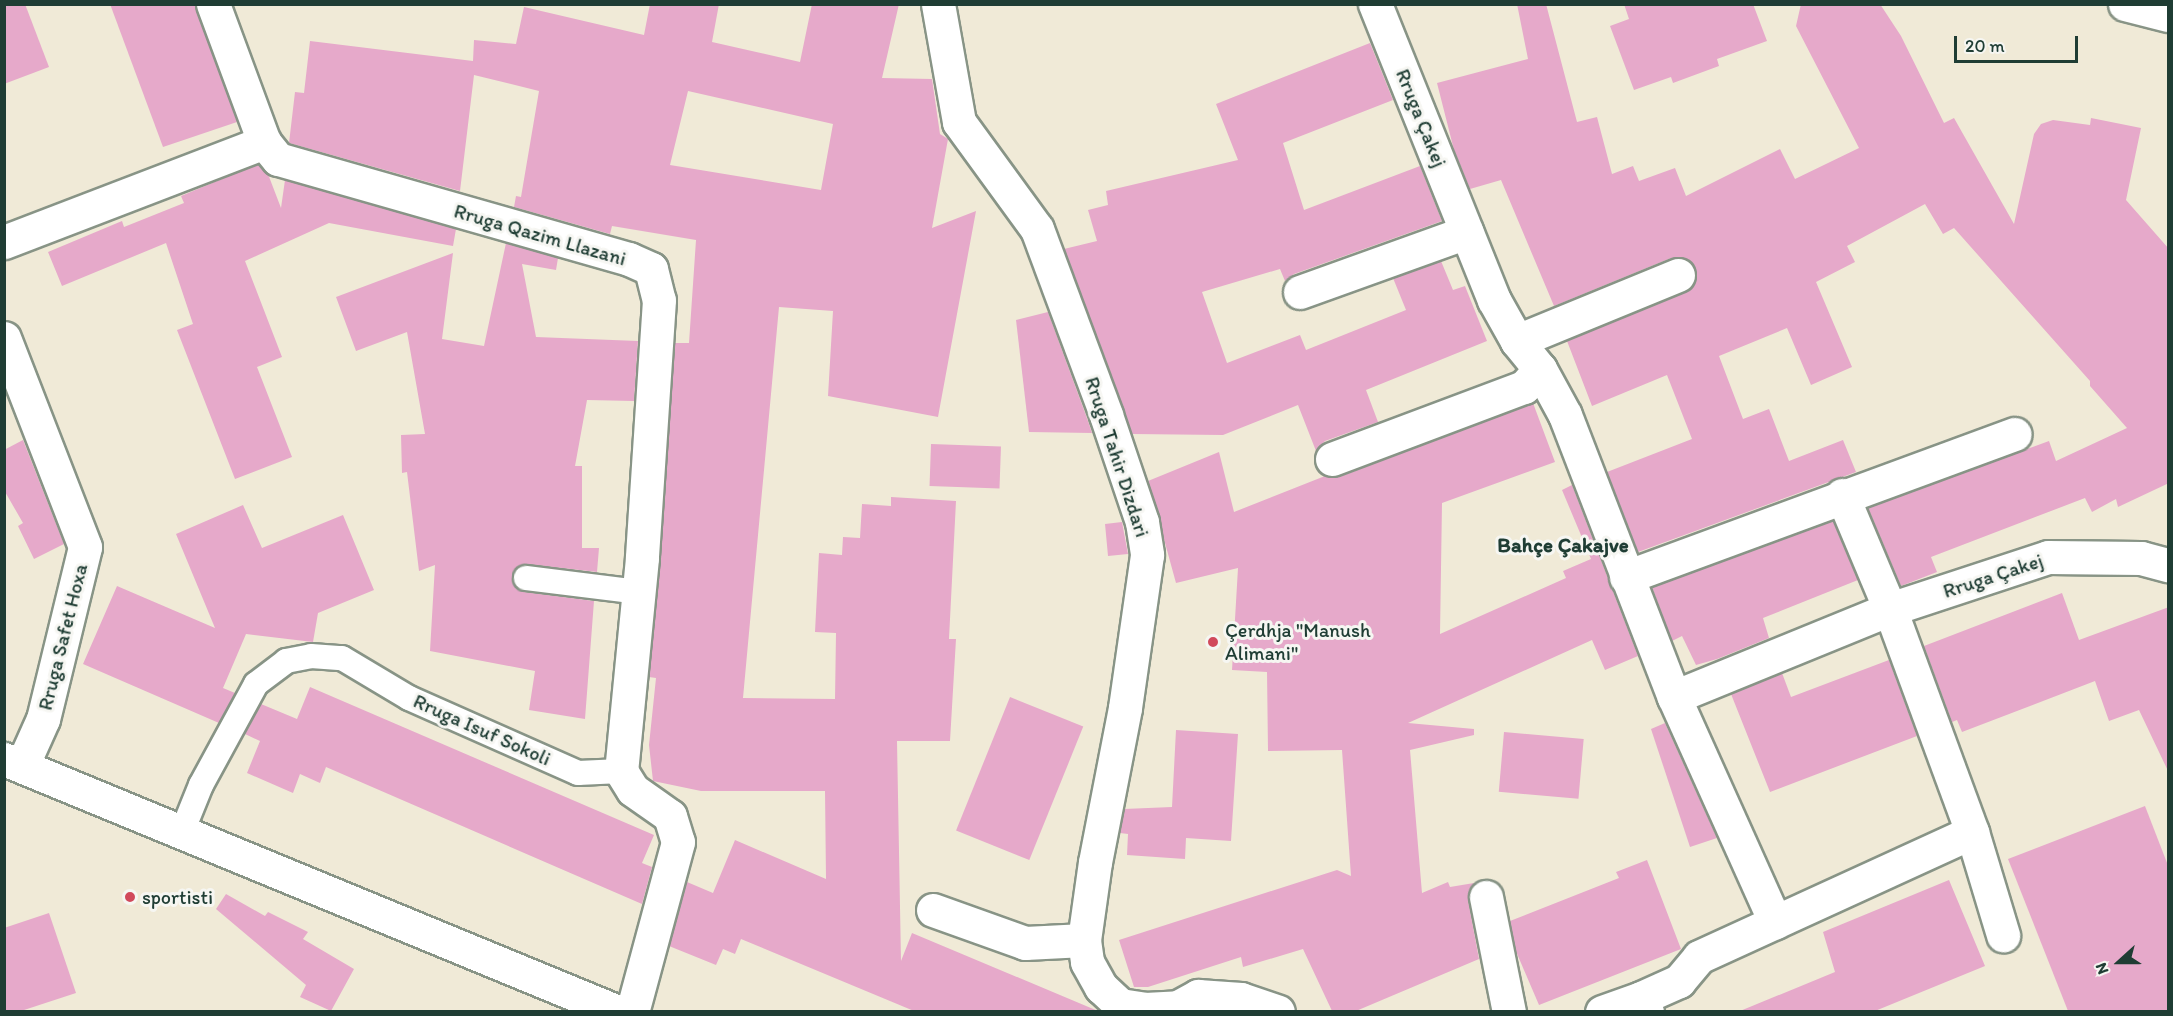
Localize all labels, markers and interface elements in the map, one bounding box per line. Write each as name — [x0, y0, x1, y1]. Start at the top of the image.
scale bar — [1957, 24, 2082, 62]
text: 20 m — [1965, 35, 2005, 57]
street label: Rruga Çakej — [1390, 65, 1452, 171]
street label: Rruga Qazim Llazani — [452, 199, 628, 271]
street label: Rruga Tahir Dizdari — [1080, 375, 1154, 539]
district label: Bahçe Çakajve — [1497, 532, 1629, 558]
street label: Rruga Çakej — [1940, 549, 2046, 603]
street label: Rruga Safet Hoxa — [33, 561, 93, 713]
place label: Çerdhja "Manush Alimani" — [1225, 618, 1371, 665]
marker: Çerdhja "Manush Alimani" — [1206, 635, 1220, 649]
street label: Rruga Isuf Sokoli — [410, 689, 554, 771]
place label: sportisti — [142, 885, 213, 909]
marker: sportisti — [123, 890, 137, 904]
north arrow — [2089, 932, 2149, 992]
text: N — [2091, 960, 2113, 977]

